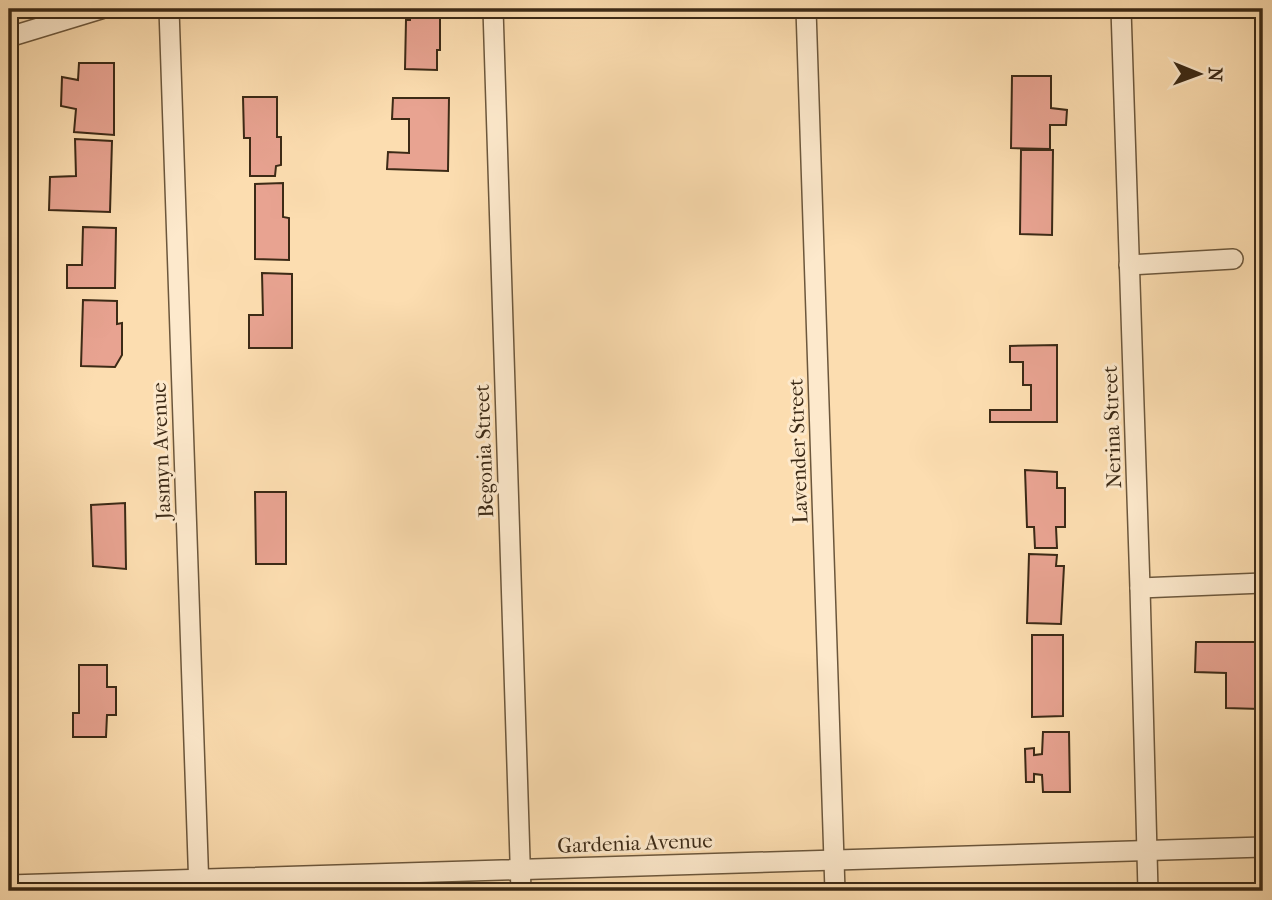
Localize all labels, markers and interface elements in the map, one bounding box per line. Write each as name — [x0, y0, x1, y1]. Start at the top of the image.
north arrow — [1164, 38, 1234, 108]
text: N — [1204, 67, 1226, 82]
street label: Nerina Street — [1098, 365, 1126, 489]
street label: Lavender Street — [783, 377, 813, 524]
street label: Jasmyn Avenue — [147, 382, 175, 522]
street label: Begonia Street — [470, 383, 498, 518]
street label: Gardenia Avenue — [557, 828, 713, 858]

